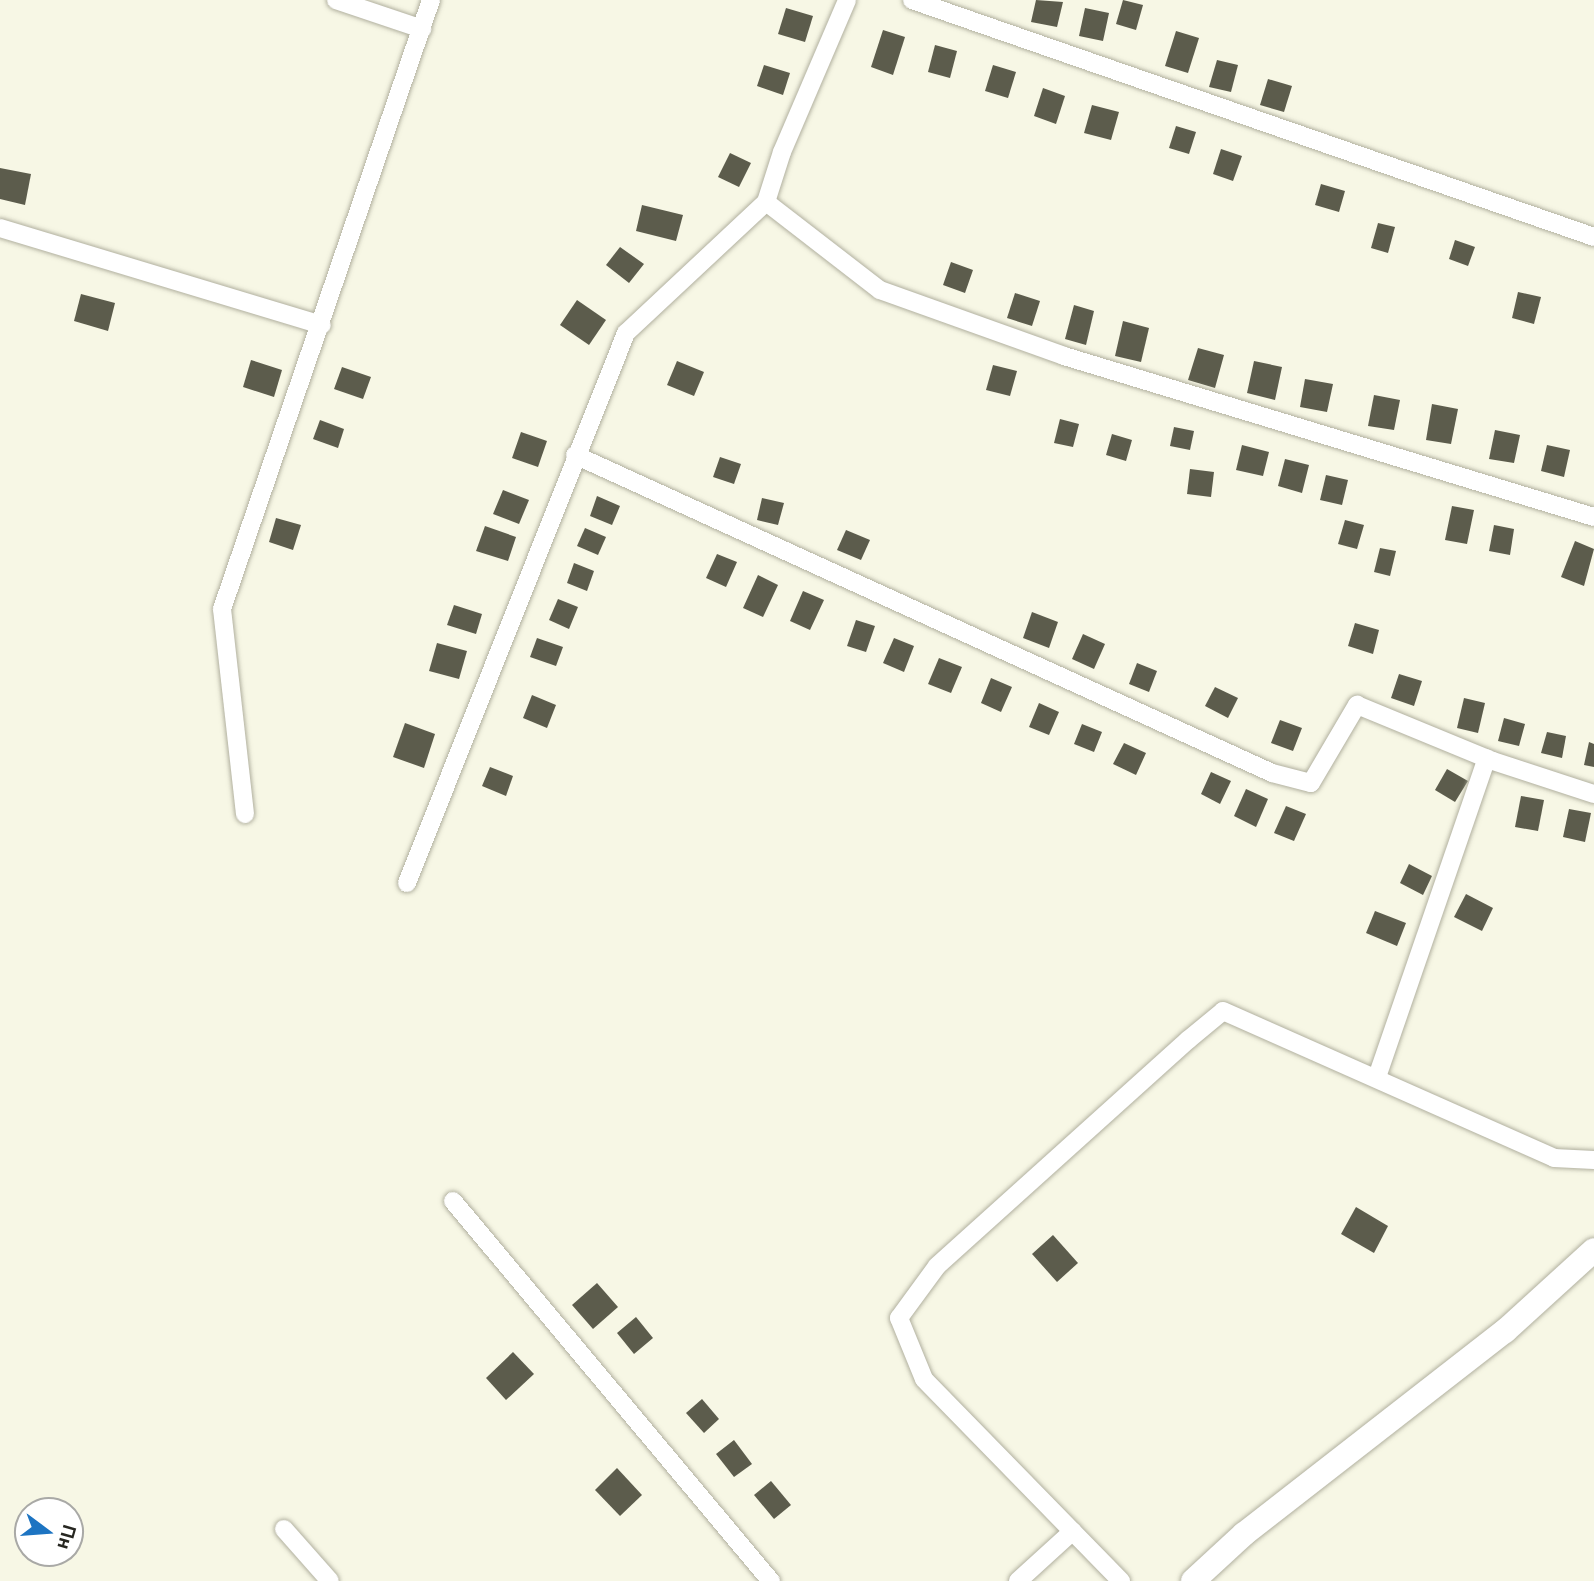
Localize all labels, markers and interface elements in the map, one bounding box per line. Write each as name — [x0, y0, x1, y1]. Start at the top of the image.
north arrow — [14, 1497, 84, 1567]
text: Пн — [53, 1522, 81, 1552]

